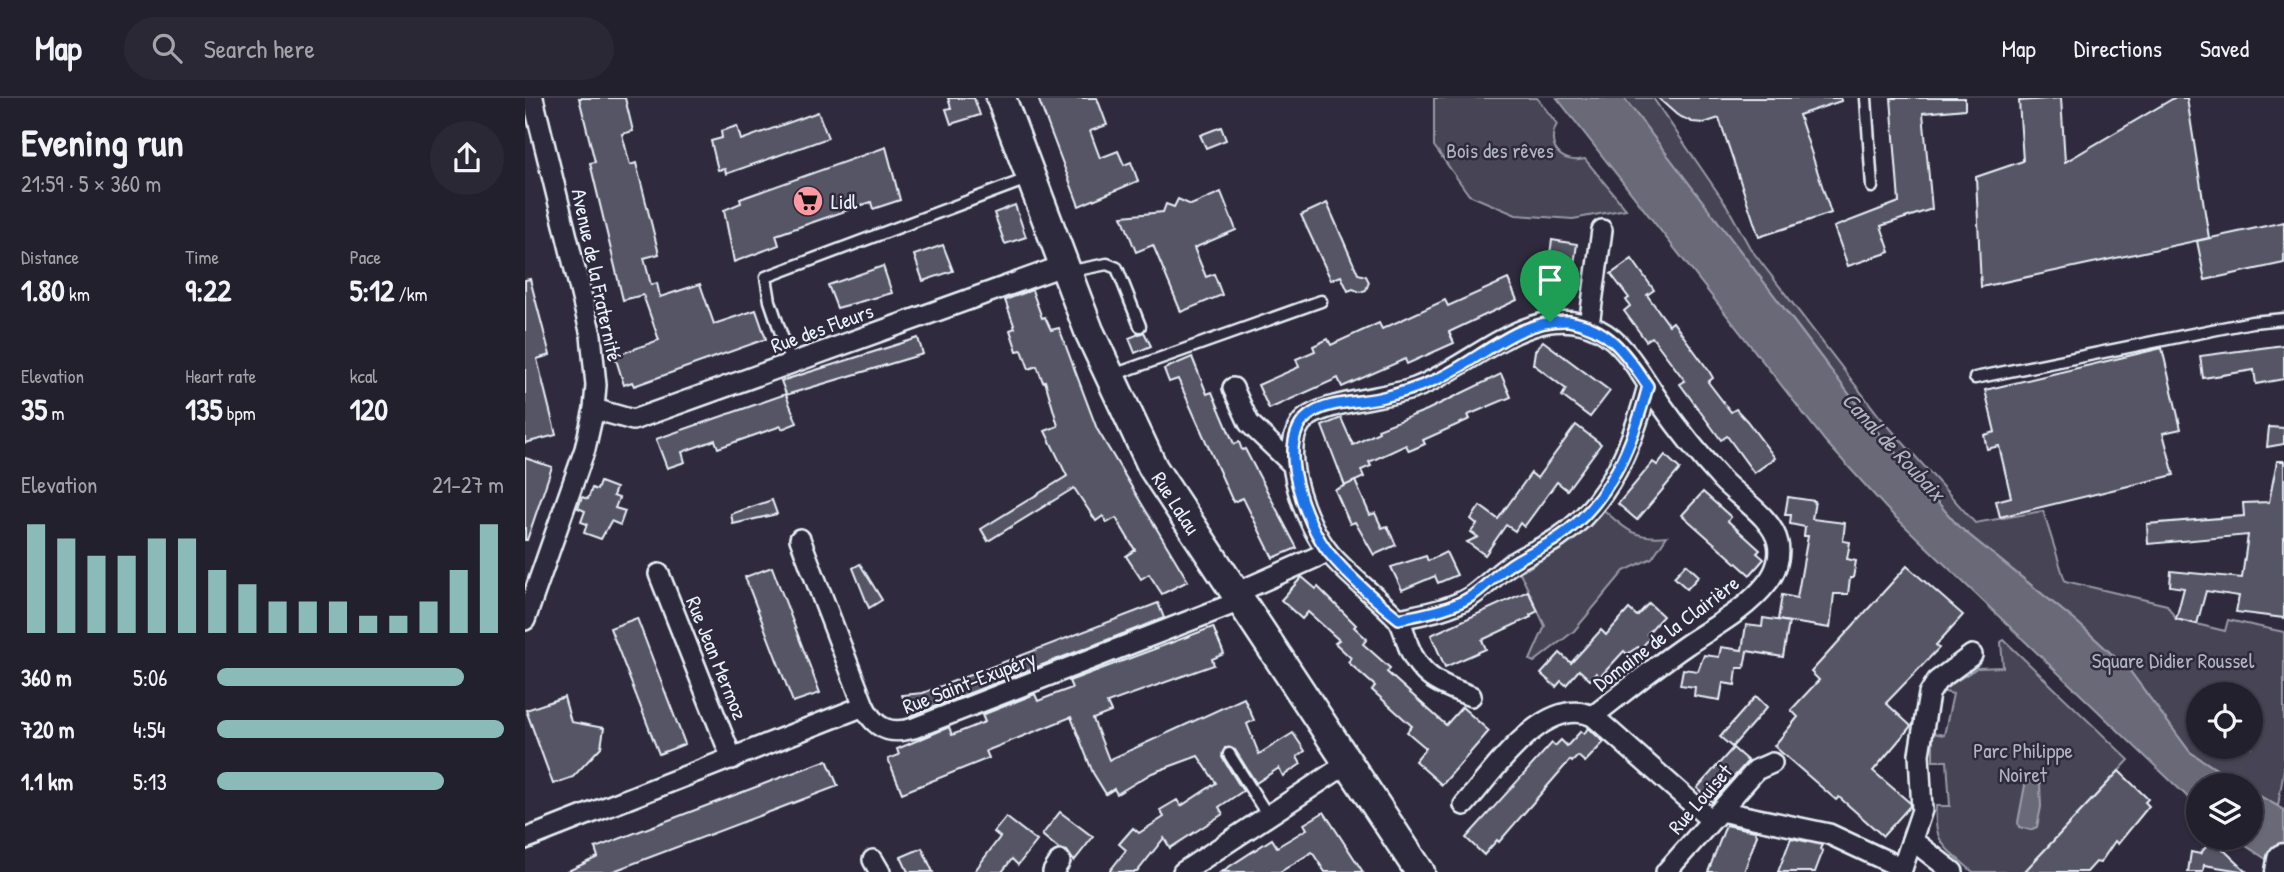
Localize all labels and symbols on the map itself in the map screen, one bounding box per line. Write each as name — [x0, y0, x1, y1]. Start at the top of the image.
park label: Bois des rêves — [1446, 136, 1554, 165]
supermarket icon: Lidl — [791, 184, 825, 218]
street label: Avenue de la Fraternité — [565, 186, 629, 364]
place label: Lidl — [831, 187, 858, 216]
pin — [1520, 250, 1580, 322]
street label: Rue des Fleurs — [767, 296, 877, 360]
water label: Canal de Roubaix — [1835, 385, 1954, 509]
street label: Rue Lalau — [1145, 466, 1207, 540]
street label: Domaine de la Clairière — [1587, 568, 1745, 698]
street label: Rue Jean Mermoz — [679, 592, 755, 724]
street label: Rue Saint-Exupéry — [898, 643, 1040, 721]
park label: Square Didier Roussel — [2092, 646, 2255, 675]
park label: Parc Philippe Noiret — [1973, 736, 2073, 789]
street label: Rue Louiset — [1661, 757, 1739, 840]

